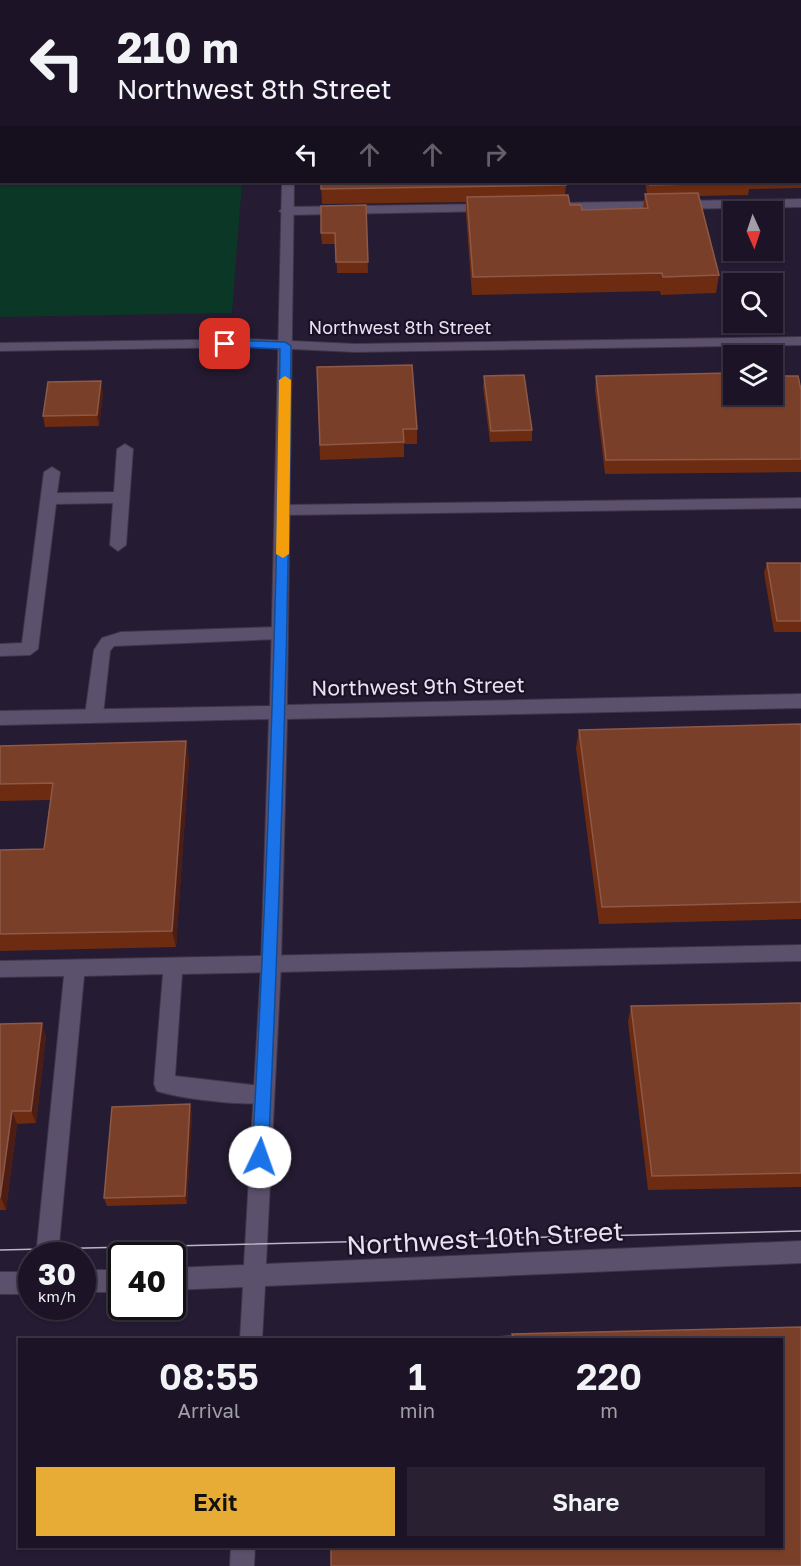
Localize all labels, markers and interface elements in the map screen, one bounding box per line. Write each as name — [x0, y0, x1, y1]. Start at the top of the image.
text: 210 m — [117, 22, 239, 72]
icon: left — [18, 24, 96, 102]
text: Northwest 8th Street — [117, 73, 392, 105]
icon: left — [290, 138, 323, 171]
icon: ahead — [353, 138, 386, 171]
icon: ahead — [416, 138, 449, 171]
icon: right — [479, 138, 512, 171]
north arrow — [723, 201, 783, 261]
map controls — [723, 201, 783, 405]
button: search — [723, 273, 783, 333]
street label: Northwest 8th Street — [308, 316, 492, 338]
pin — [199, 318, 250, 369]
icon: arrive — [208, 327, 241, 360]
button: layers — [723, 345, 783, 405]
street label: Northwest 9th Street — [311, 671, 525, 701]
position arrow — [228, 1125, 292, 1189]
street label: Northwest 10th Street — [346, 1215, 624, 1261]
speed limit sign: 40 — [108, 1242, 186, 1320]
text: 30 — [38, 1256, 76, 1292]
text: km/h — [38, 1287, 76, 1305]
text: 08:55 — [159, 1355, 259, 1398]
text: 1 — [408, 1355, 426, 1398]
text: 220 — [576, 1355, 642, 1398]
text: Arrival — [178, 1398, 240, 1422]
text: min — [400, 1398, 435, 1422]
text: m — [600, 1398, 618, 1422]
button: Exit — [36, 1467, 395, 1536]
button: Share — [407, 1467, 765, 1536]

